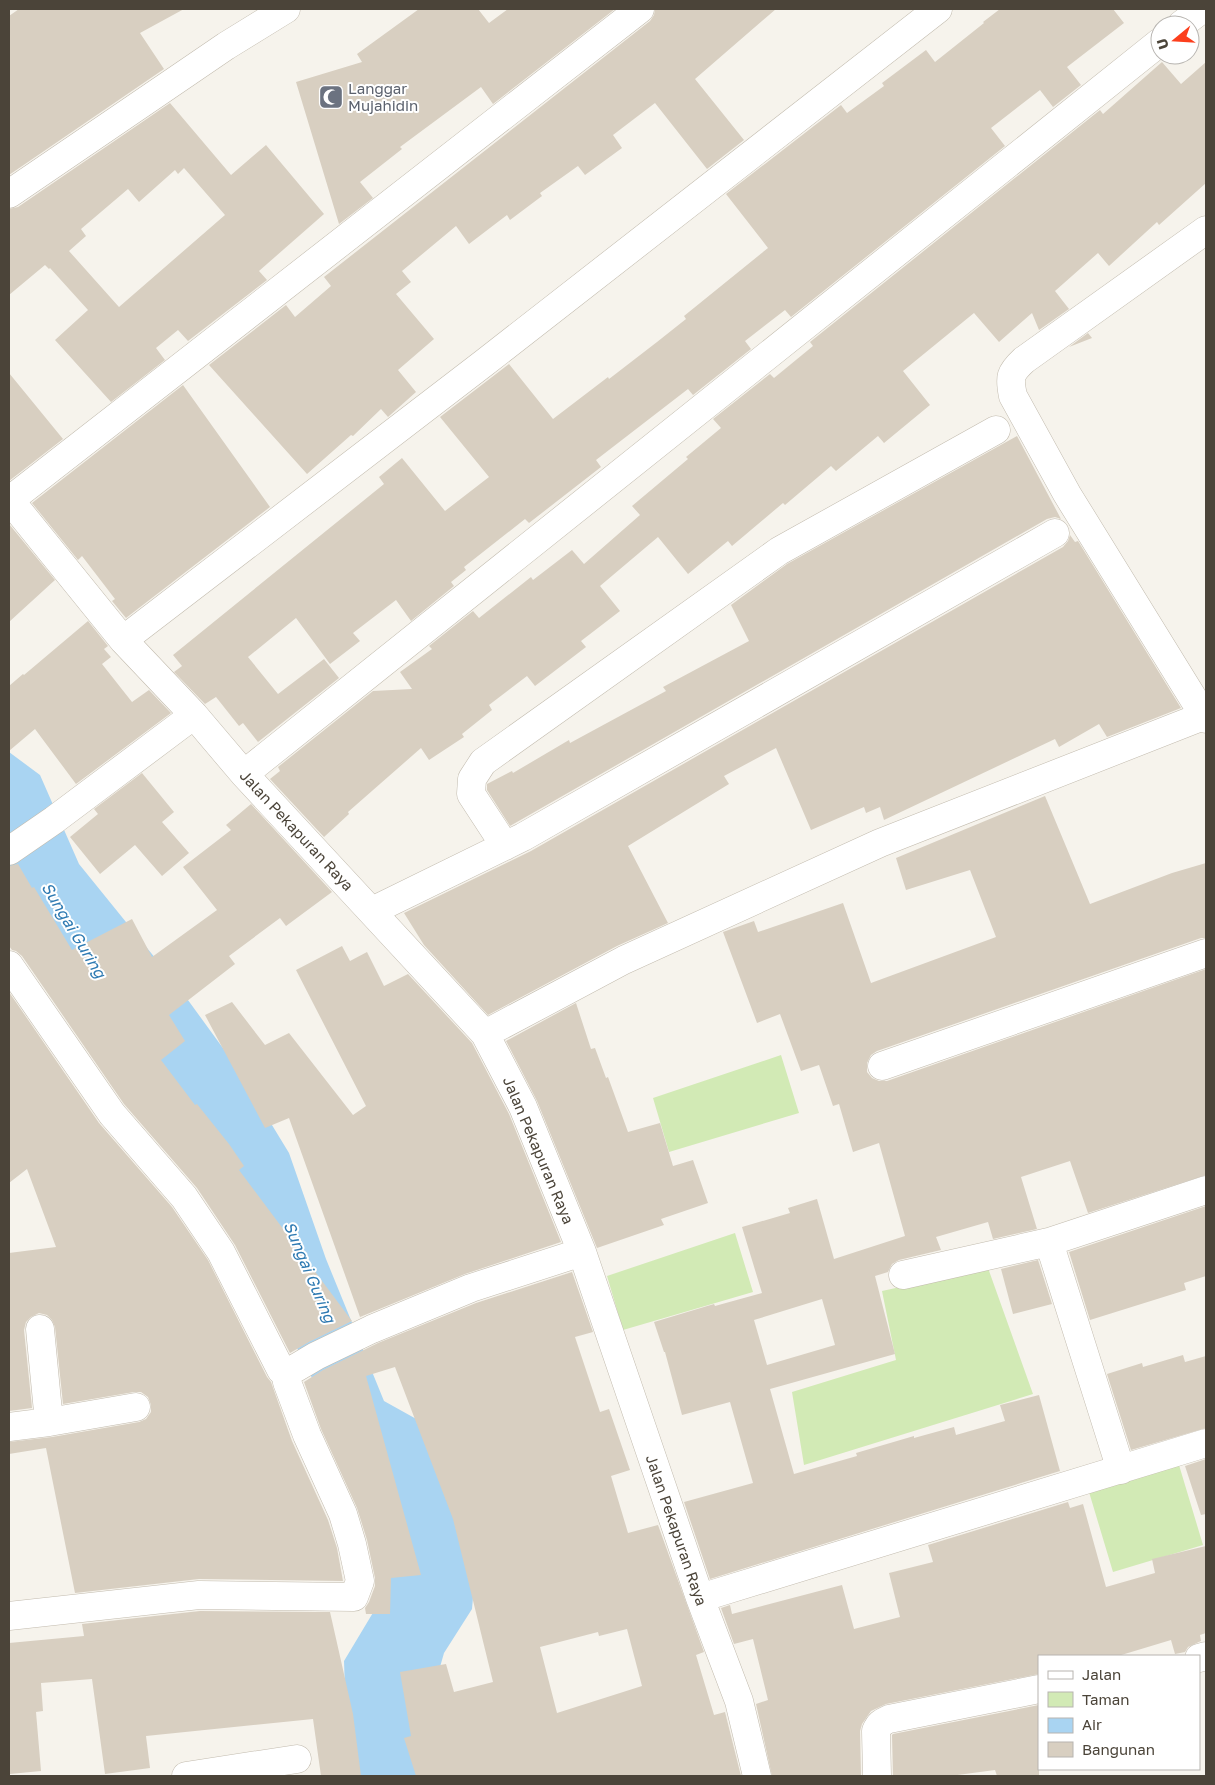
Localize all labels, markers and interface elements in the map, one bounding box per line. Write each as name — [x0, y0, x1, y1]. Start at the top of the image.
north arrow — [1150, 15, 1200, 65]
text: U — [1152, 37, 1172, 52]
place label: Langgar Mujahidin — [348, 79, 418, 114]
mosque icon: Langgar Mujahidin — [318, 84, 344, 110]
street label: Jalan Pekapuran Raya — [236, 766, 358, 894]
water label: Sungai Guring — [38, 879, 111, 982]
street label: Jalan Pekapuran Raya — [500, 1074, 578, 1226]
water label: Sungai Guring — [280, 1218, 341, 1327]
street label: Jalan Pekapuran Raya — [643, 1452, 711, 1608]
legend — [1038, 1655, 1200, 1770]
text: Jalan — [1082, 1665, 1121, 1683]
text: Taman — [1082, 1690, 1129, 1708]
text: Air — [1082, 1715, 1102, 1733]
text: Bangunan — [1082, 1740, 1155, 1758]

